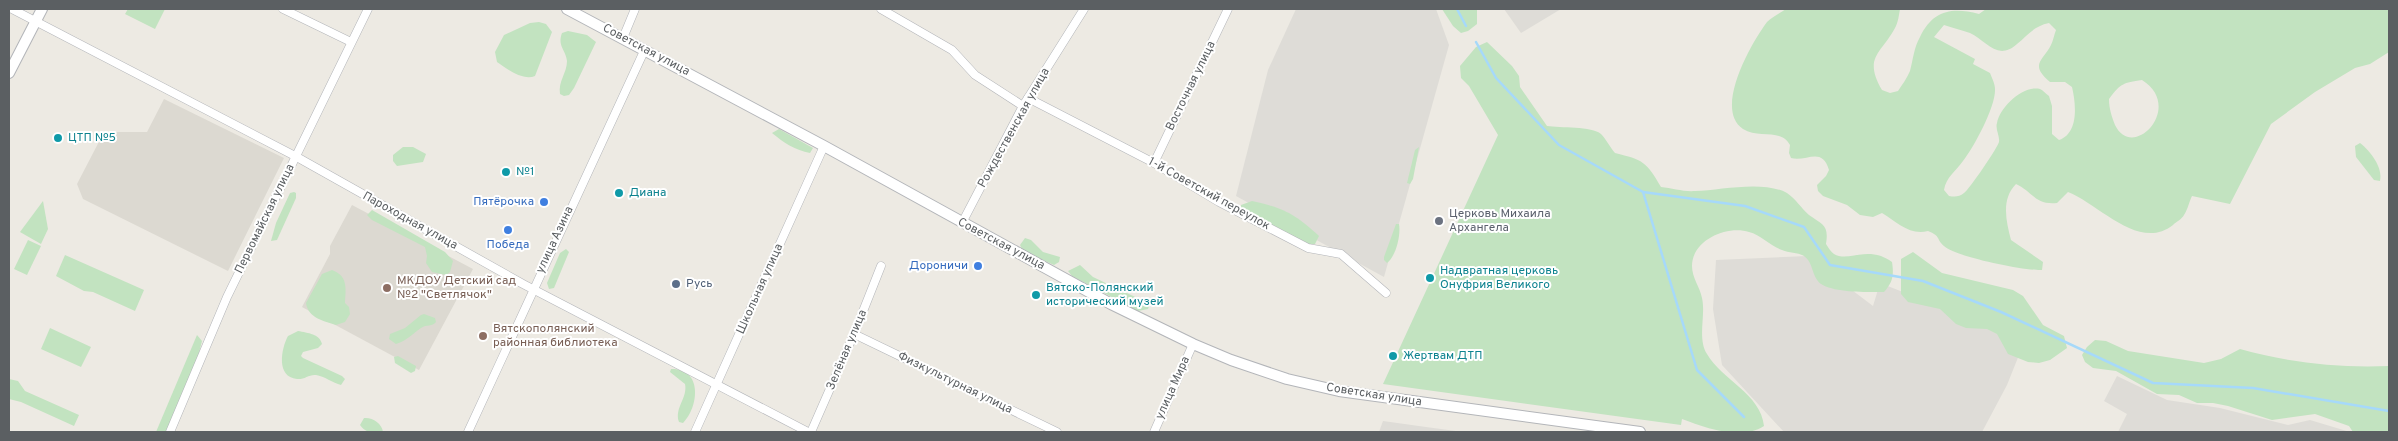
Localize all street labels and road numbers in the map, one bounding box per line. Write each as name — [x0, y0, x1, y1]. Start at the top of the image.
street label: Советская улица — [600, 20, 692, 80]
street label: Восточная улица — [1162, 39, 1220, 133]
street label: Рождественская улица — [974, 65, 1054, 191]
street label: 1-й Советский переулок — [1145, 154, 1273, 234]
street label: Первомайская улица — [231, 162, 299, 276]
street label: Пароходная улица — [360, 188, 460, 254]
street label: улица Азина — [533, 204, 577, 276]
street label: Советская улица — [955, 214, 1047, 274]
street label: Школьная улица — [733, 241, 787, 337]
street label: Зелёная улица — [823, 307, 871, 393]
street label: Физкультурная улица — [895, 348, 1015, 418]
street label: улица Мира — [1152, 354, 1194, 422]
street label: Советская улица — [1325, 380, 1423, 410]

